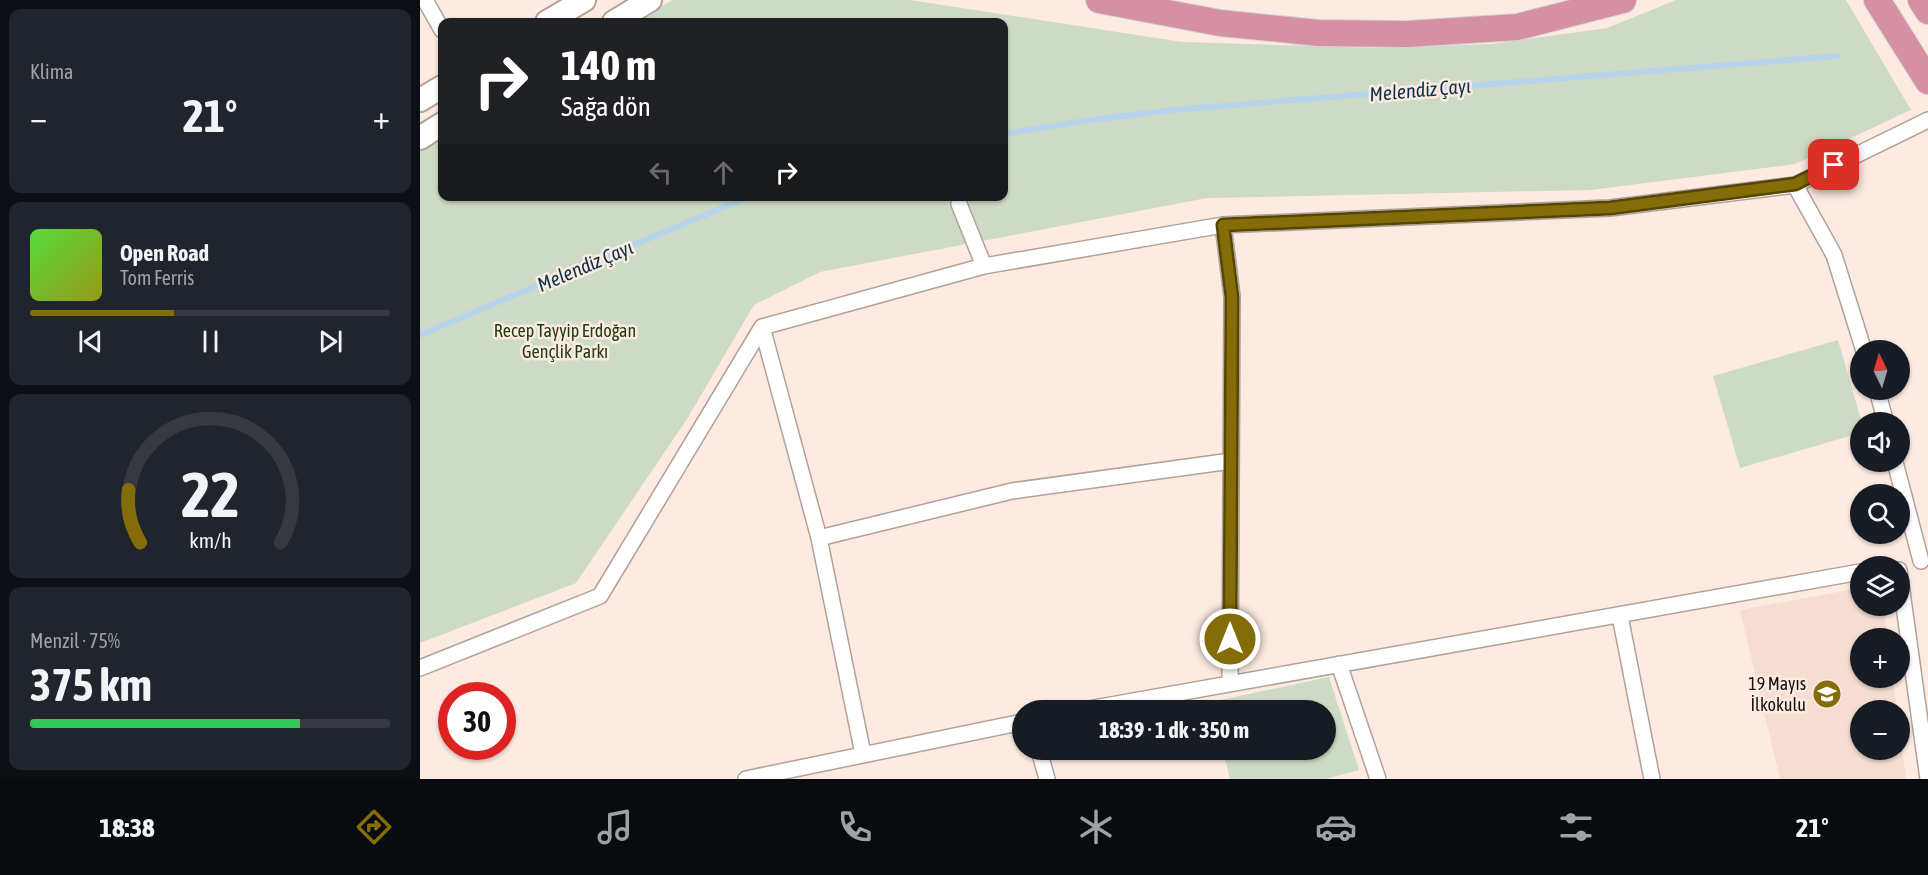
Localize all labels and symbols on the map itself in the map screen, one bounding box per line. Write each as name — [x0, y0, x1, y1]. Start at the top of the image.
water label: Melendiz Çayı — [1368, 74, 1472, 105]
pin — [1808, 139, 1859, 190]
water label: Melendiz Çayı — [534, 235, 636, 296]
park label: Recep Tayyip Erdoğan Gençlik Parkı — [494, 320, 636, 362]
north arrow — [1850, 340, 1910, 400]
position arrow — [1198, 607, 1262, 671]
place label: 19 Mayıs İlkokulu — [1748, 673, 1806, 715]
school or university icon: 19 Mayıs İlkokulu — [1811, 678, 1843, 710]
speed limit sign: 30 — [438, 682, 516, 760]

